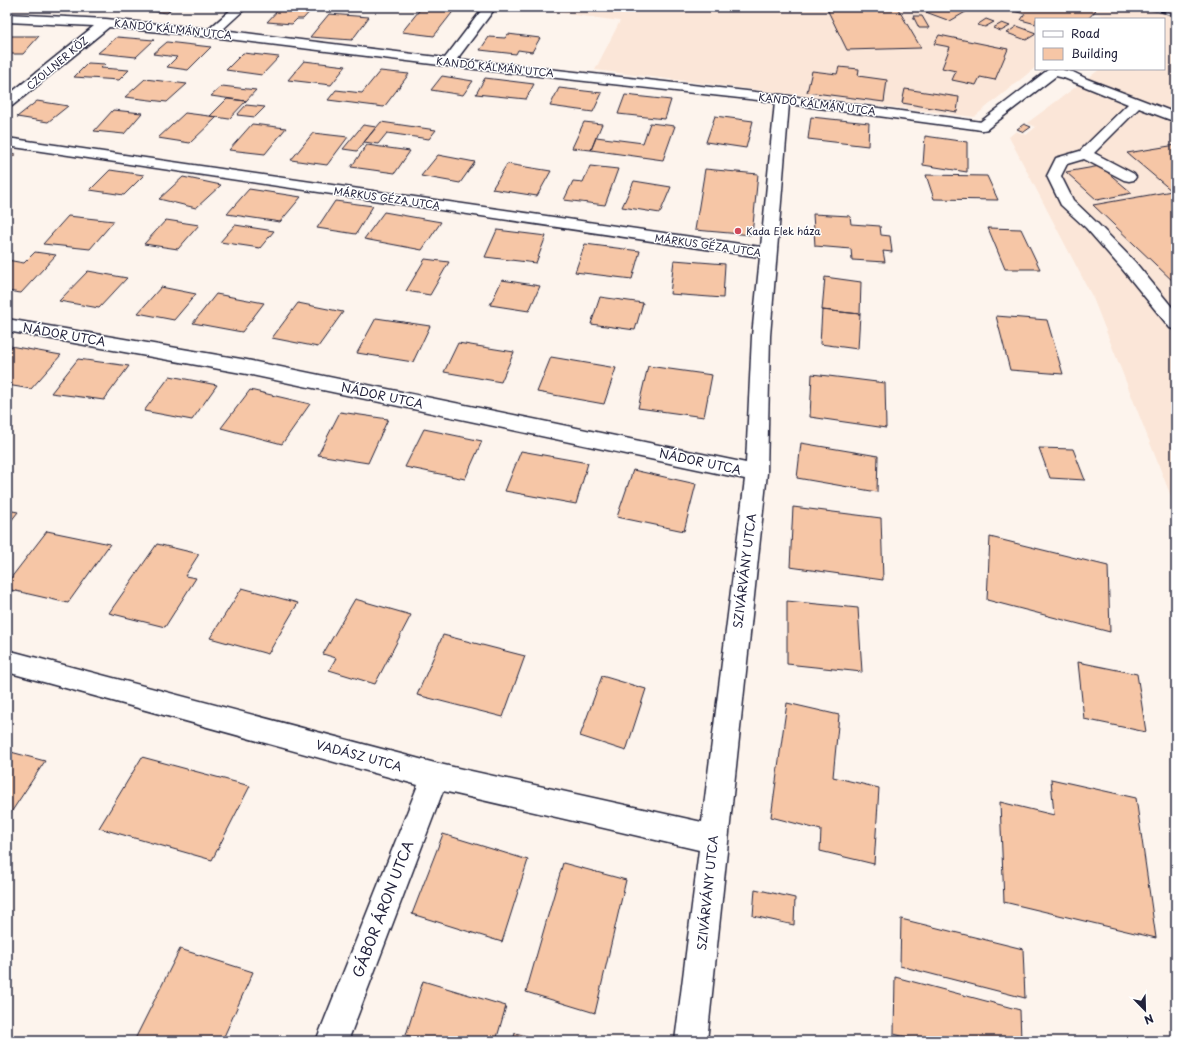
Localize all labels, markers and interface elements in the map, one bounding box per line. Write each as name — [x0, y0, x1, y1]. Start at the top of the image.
street label: KANDÓ KÁLMÁN UTCA — [114, 15, 233, 42]
legend — [1035, 18, 1165, 70]
text: Road — [1071, 24, 1100, 42]
street label: CZOLLNER KÖZ — [23, 32, 91, 93]
text: Building — [1071, 44, 1118, 62]
street label: KANDÓ KÁLMÁN UTCA — [436, 53, 555, 80]
street label: KANDÓ KÁLMÁN UTCA — [758, 89, 877, 118]
street label: MÁRKUS GÉZA UTCA — [333, 183, 442, 212]
place label: Kada Elek háza — [746, 223, 821, 238]
marker: Kada Elek háza — [733, 226, 743, 236]
street label: MÁRKUS GÉZA UTCA — [654, 230, 763, 259]
street label: NÁDOR UTCA — [21, 318, 107, 350]
street label: NÁDOR UTCA — [339, 378, 425, 413]
street label: NÁDOR UTCA — [657, 444, 743, 479]
street label: SZIVÁRVÁNY UTCA — [728, 512, 760, 630]
street label: VADÁSZ UTCA — [314, 735, 404, 775]
street label: SZIVÁRVÁNY UTCA — [692, 834, 722, 951]
street label: GÁBOR ÁRON UTCA — [347, 837, 418, 980]
north arrow — [1125, 990, 1165, 1030]
text: N — [1142, 1010, 1156, 1029]

